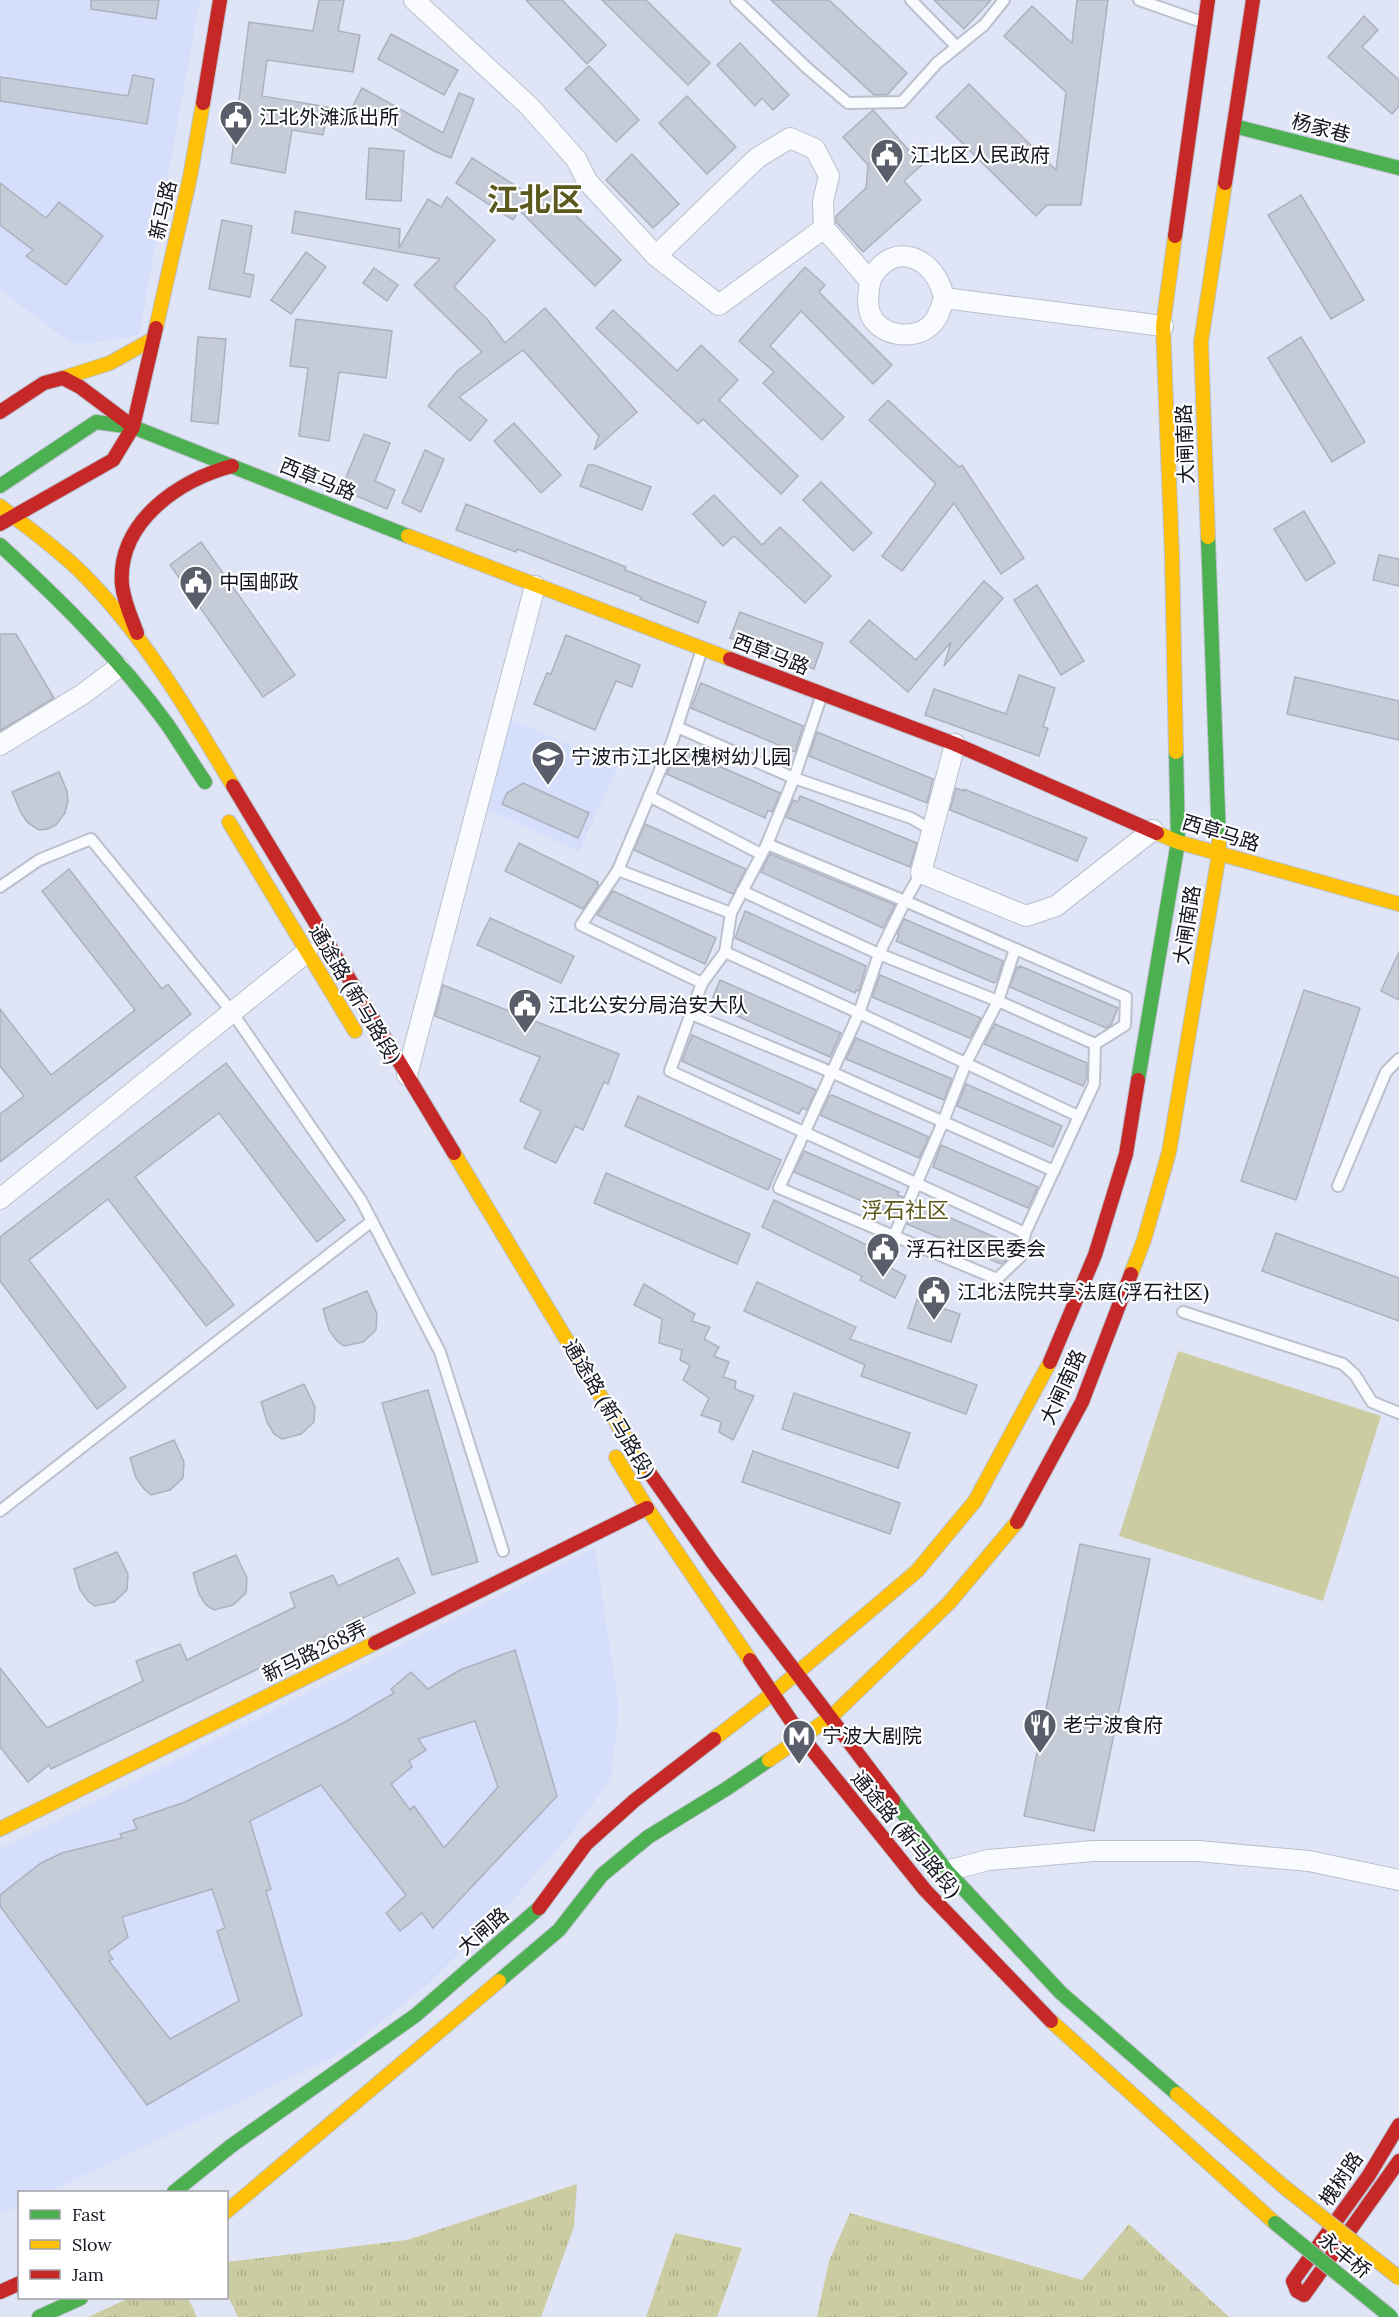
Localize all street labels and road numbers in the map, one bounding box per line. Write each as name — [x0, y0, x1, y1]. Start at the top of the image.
street label: 杨家巷 — [1289, 108, 1353, 147]
street label: 新马路 — [144, 178, 181, 242]
street label: 大闸南路 — [1171, 404, 1198, 484]
street label: 西草马路 — [276, 452, 360, 505]
street label: 西草马路 — [729, 628, 813, 680]
street label: 西草马路 — [1179, 809, 1263, 856]
street label: 大闸南路 — [1168, 883, 1205, 966]
street label: 通途路 (新马路段) — [303, 920, 407, 1068]
street label: 通途路 (新马路段) — [557, 1335, 661, 1483]
street label: 大闸南路 — [1034, 1345, 1091, 1428]
street label: 新马路268弄 — [258, 1614, 371, 1687]
street label: 通途路 (新马路段) — [845, 1765, 967, 1903]
street label: 大闸路 — [452, 1902, 514, 1960]
street label: 槐树路 — [1313, 2147, 1368, 2211]
street label: 永丰桥 — [1314, 2226, 1376, 2283]

